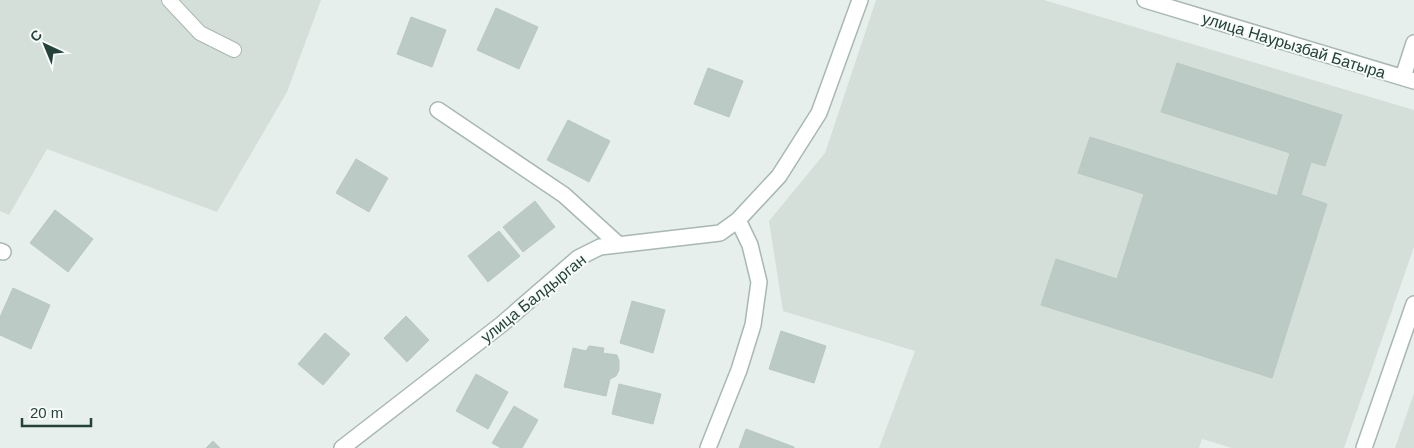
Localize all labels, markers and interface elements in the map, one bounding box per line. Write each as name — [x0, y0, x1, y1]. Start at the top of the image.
street label: улица Наурызбай Батыра — [1200, 9, 1388, 82]
north arrow — [20, 20, 70, 70]
text: С — [27, 26, 45, 45]
street label: улица Балдырган — [477, 251, 589, 346]
scale bar — [22, 396, 91, 428]
text: 20 m — [30, 404, 63, 421]

